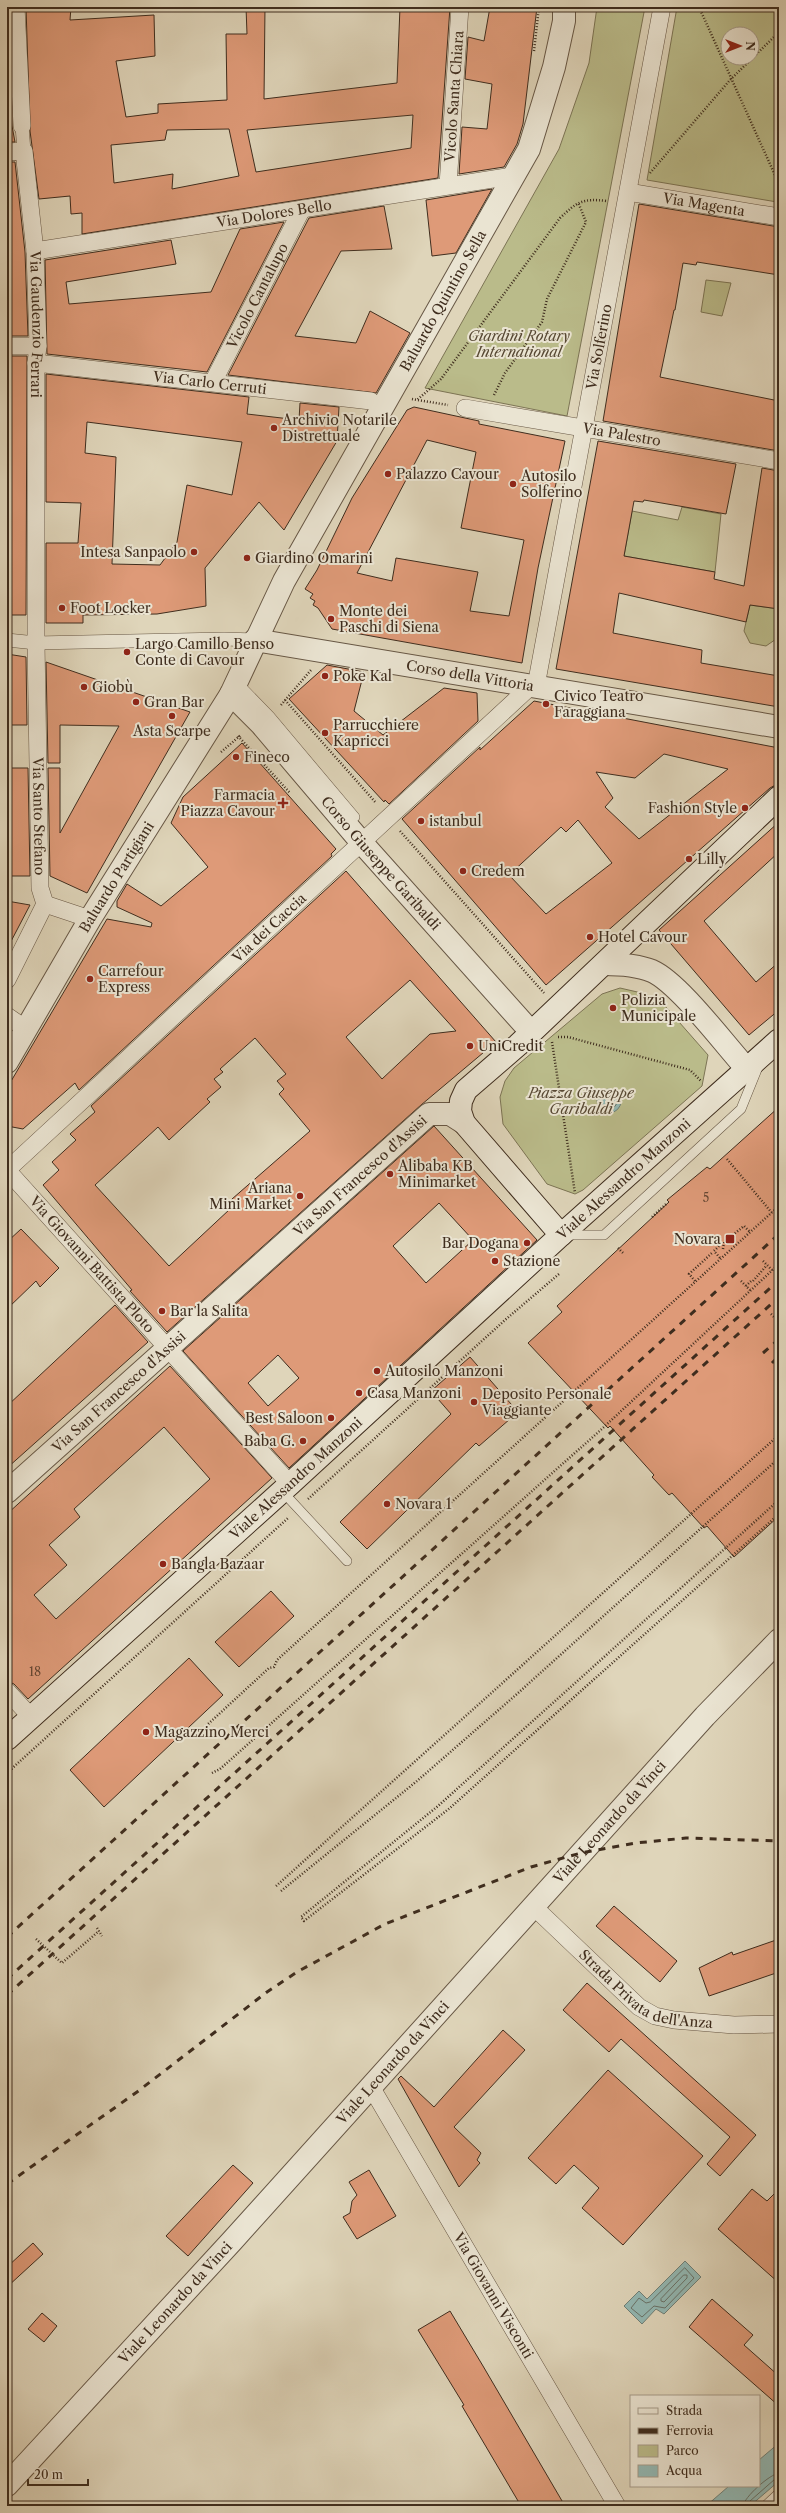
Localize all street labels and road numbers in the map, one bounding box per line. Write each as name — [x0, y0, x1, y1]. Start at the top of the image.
street label: Vicolo Santa Chiara — [441, 29, 467, 163]
street label: Via Magenta — [661, 189, 747, 220]
street label: Via Dolores Bello — [214, 196, 333, 232]
street label: Baluardo Quintino Sella — [396, 226, 490, 374]
street label: Vicolo Cantalupo — [222, 240, 292, 352]
street label: Via Gaudenzio Ferrari — [26, 249, 47, 398]
street label: Via Solferino — [582, 303, 616, 392]
street label: Via Carlo Cerruti — [151, 367, 268, 398]
street label: Via Palestro — [580, 419, 662, 450]
street label: Corso della Vittoria — [405, 656, 536, 695]
street label: Via Santo Stefano — [29, 756, 49, 875]
street label: Corso Giuseppe Garibaldi — [317, 792, 444, 934]
street label: Baluardo Partigiani — [75, 818, 158, 936]
street label: Via dei Caccia — [228, 889, 310, 967]
street label: Via San Francesco d'Assisi — [289, 1111, 431, 1241]
street label: Viale Alessandro Manzoni — [552, 1114, 694, 1244]
street label: Via Giovanni Battista Ploto — [25, 1191, 158, 1336]
street label: Via San Francesco d'Assisi — [47, 1327, 189, 1457]
street label: Viale Alessandro Manzoni — [225, 1413, 366, 1544]
street label: Viale Leonardo da Vinci — [549, 1757, 670, 1888]
street label: Strada Privata dell'Anza — [575, 1946, 714, 2032]
street label: Viale Leonardo da Vinci — [332, 1997, 453, 2129]
street label: Via Giovanni Visconti — [449, 2228, 537, 2362]
street label: Viale Leonardo da Vinci — [114, 2238, 236, 2368]

